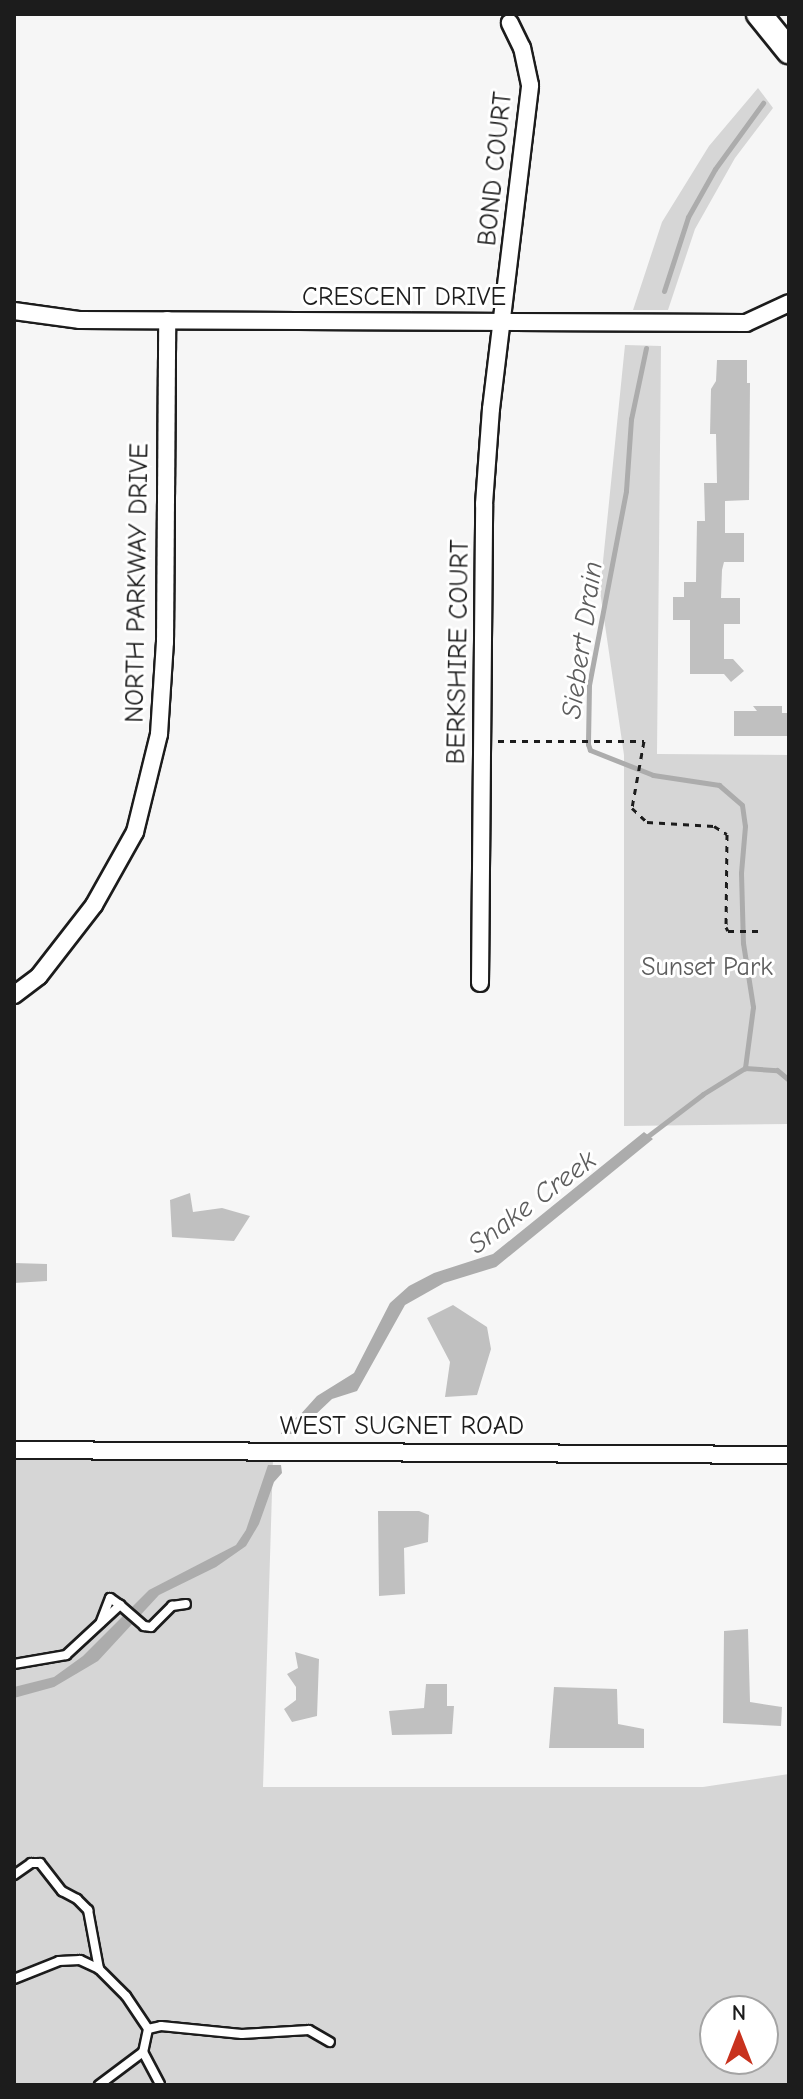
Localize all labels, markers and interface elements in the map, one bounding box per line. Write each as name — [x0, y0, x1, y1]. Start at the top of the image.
street label: BOND COURT — [472, 90, 520, 248]
street label: CRESCENT DRIVE — [302, 282, 506, 314]
street label: NORTH PARKWAY DRIVE — [120, 443, 156, 723]
street label: BERKSHIRE COURT — [441, 539, 477, 765]
water label: Siebert Drain — [554, 559, 610, 721]
park label: Sunset Park — [641, 952, 773, 984]
water label: Snake Creek — [461, 1143, 603, 1261]
street label: WEST SUGNET ROAD — [280, 1411, 524, 1443]
north arrow — [699, 1995, 779, 2075]
text: N — [732, 2000, 746, 2026]

